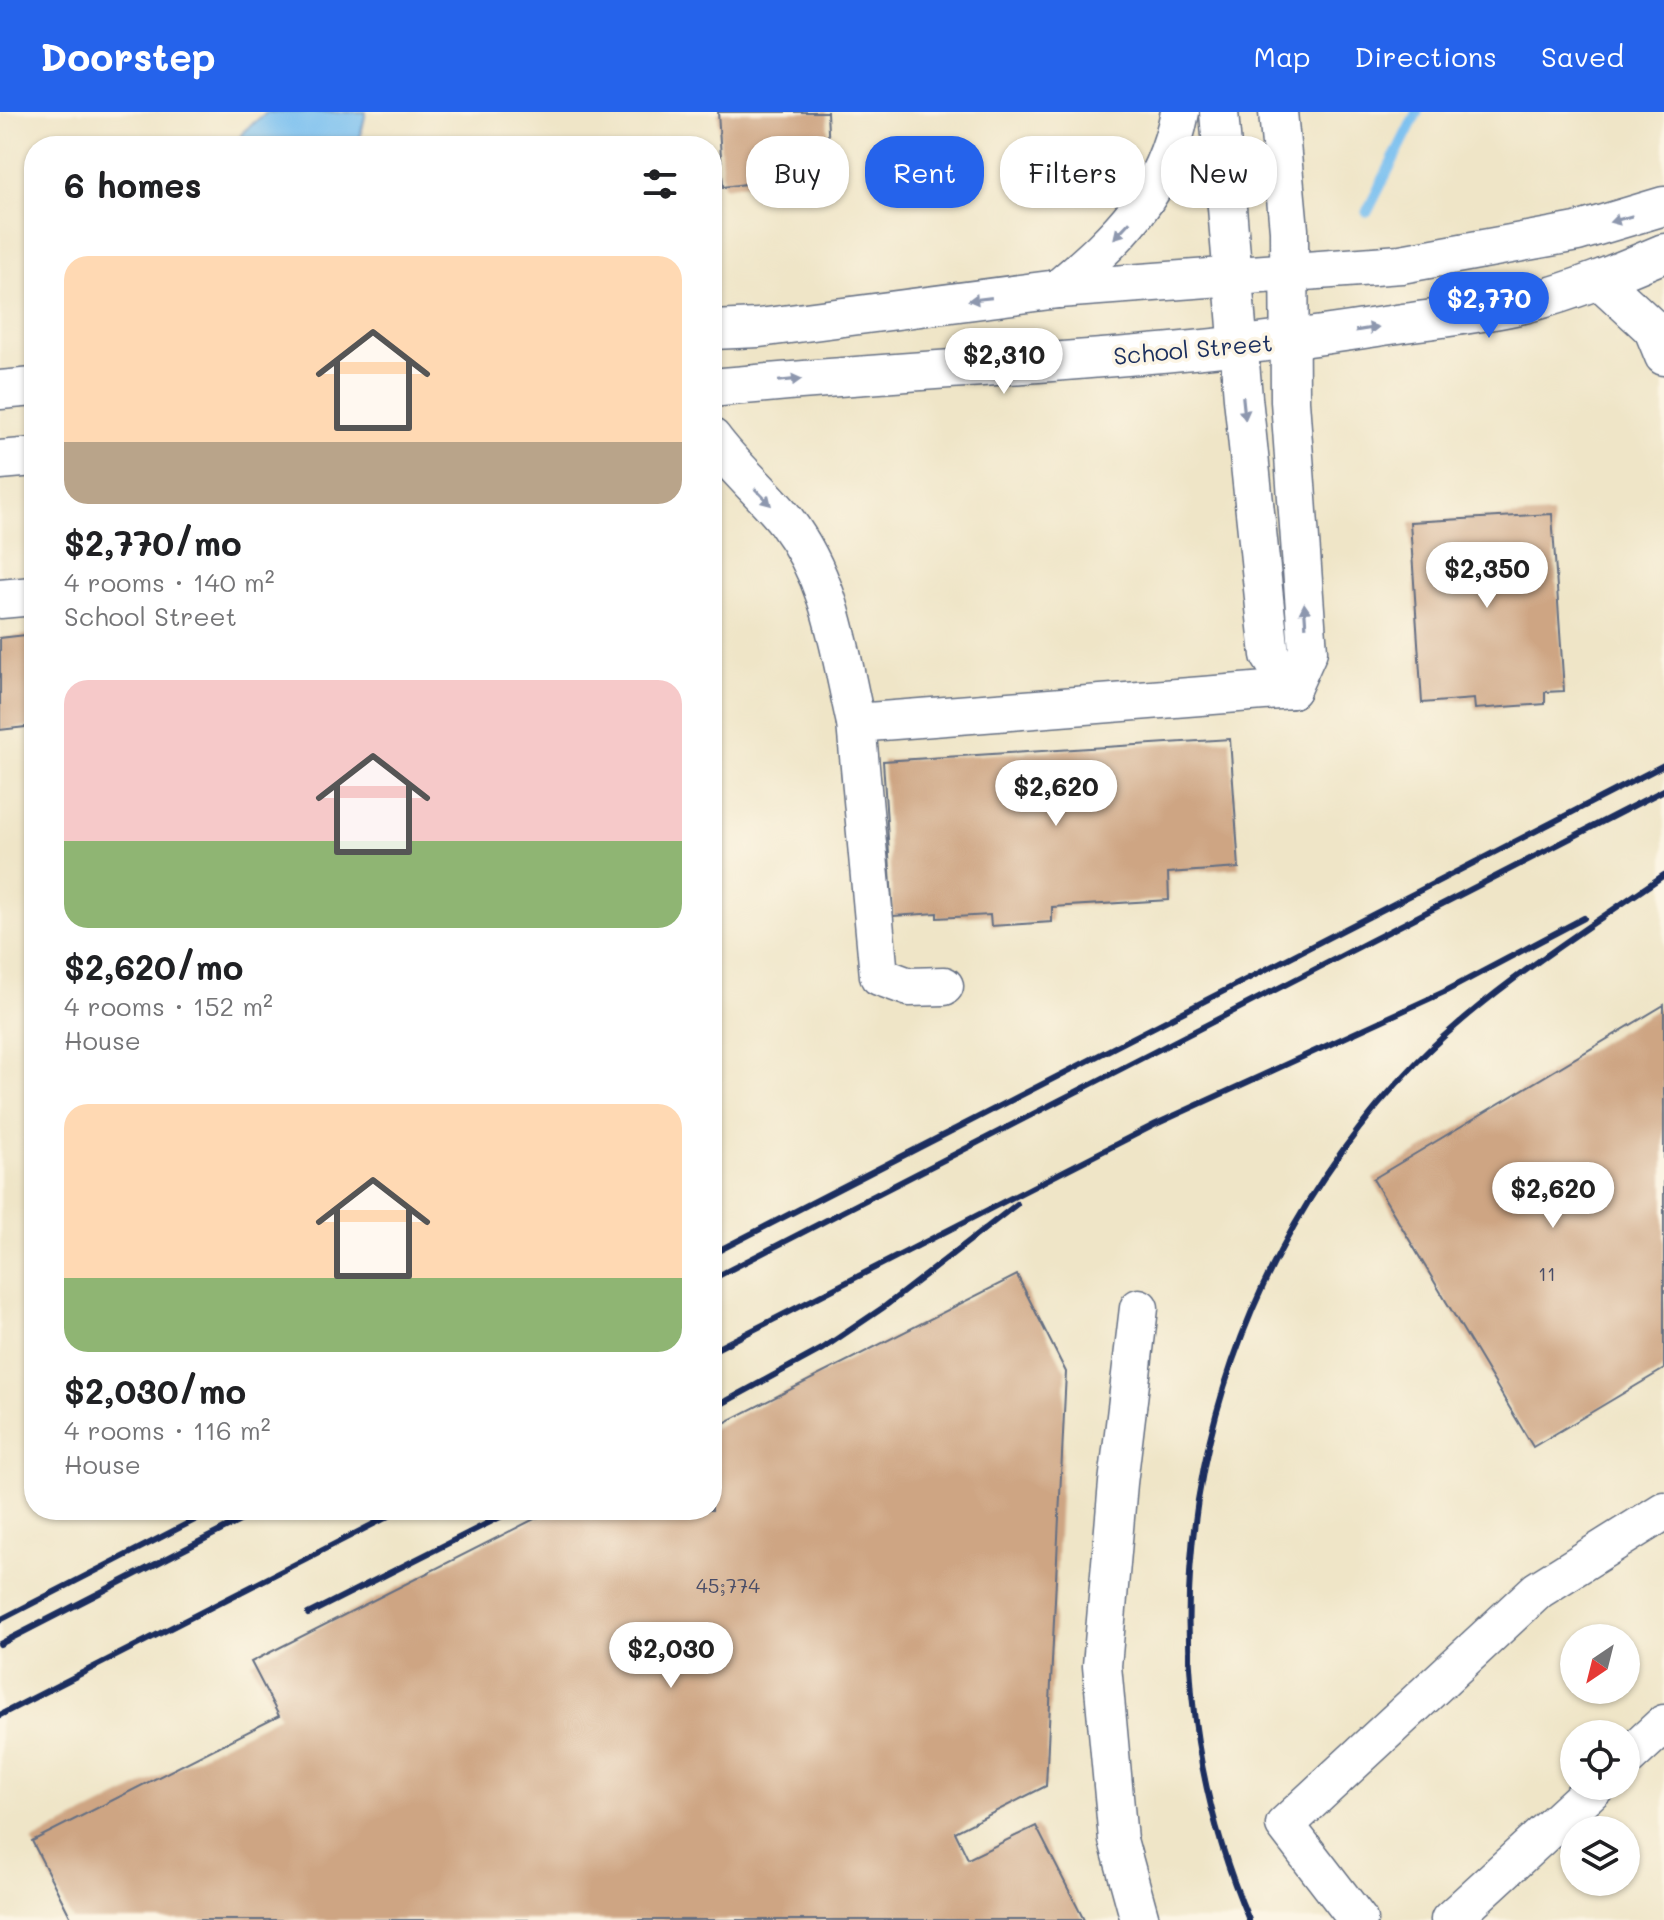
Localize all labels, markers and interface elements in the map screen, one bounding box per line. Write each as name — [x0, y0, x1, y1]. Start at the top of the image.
text: Doorstep — [40, 31, 216, 81]
text: Map — [1254, 38, 1311, 74]
text: Directions — [1355, 38, 1497, 74]
text: Saved — [1541, 38, 1624, 74]
chip: Buy — [746, 136, 849, 208]
chip: Rent — [865, 136, 984, 208]
chip: Filters — [1000, 136, 1145, 208]
chip: New — [1161, 136, 1277, 208]
text: 6 homes — [64, 162, 202, 207]
icon: filters — [638, 162, 682, 206]
one-way arrow — [1608, 213, 1632, 226]
one-way arrow — [1113, 220, 1131, 239]
pin: $2,770 — [1424, 272, 1554, 340]
text: $2,770 — [1447, 281, 1531, 315]
one-way arrow — [967, 293, 992, 306]
icon: home — [301, 308, 445, 452]
one-way arrow — [1354, 322, 1379, 334]
street label: School Street — [1112, 326, 1274, 371]
pin: $2,310 — [939, 328, 1069, 396]
text: $2,310 — [963, 337, 1045, 371]
one-way arrow — [778, 373, 803, 386]
one-way arrow — [1237, 396, 1250, 421]
one-way arrow — [753, 487, 771, 506]
text: $2,770/mo — [64, 520, 242, 565]
pin: $2,350 — [1422, 542, 1552, 610]
text: $2,350 — [1444, 551, 1530, 585]
text: 4 rooms · 140 m² — [64, 565, 275, 599]
text: School Street — [64, 599, 237, 633]
one-way arrow — [1298, 602, 1311, 627]
icon: home — [301, 732, 445, 876]
pin: $2,620 — [991, 760, 1121, 828]
text: $2,620 — [1013, 769, 1099, 803]
text: $2,620/mo — [64, 944, 243, 989]
text: 4 rooms · 152 m² — [64, 989, 273, 1023]
text: House — [64, 1023, 141, 1057]
icon: home — [301, 1156, 445, 1300]
pin: $2,620 — [1488, 1162, 1618, 1230]
text: $2,620 — [1510, 1171, 1596, 1205]
house number: 11 — [1538, 1260, 1556, 1286]
text: $2,030/mo — [64, 1368, 246, 1413]
text: 4 rooms · 116 m² — [64, 1413, 271, 1447]
text: House — [64, 1447, 141, 1481]
house number: 45;774 — [696, 1572, 760, 1598]
pin: $2,030 — [606, 1622, 736, 1690]
north arrow — [1560, 1624, 1640, 1704]
map controls — [1560, 1624, 1640, 1896]
text: $2,030 — [627, 1631, 715, 1665]
button: locate — [1560, 1720, 1640, 1800]
button: layers — [1560, 1816, 1640, 1896]

